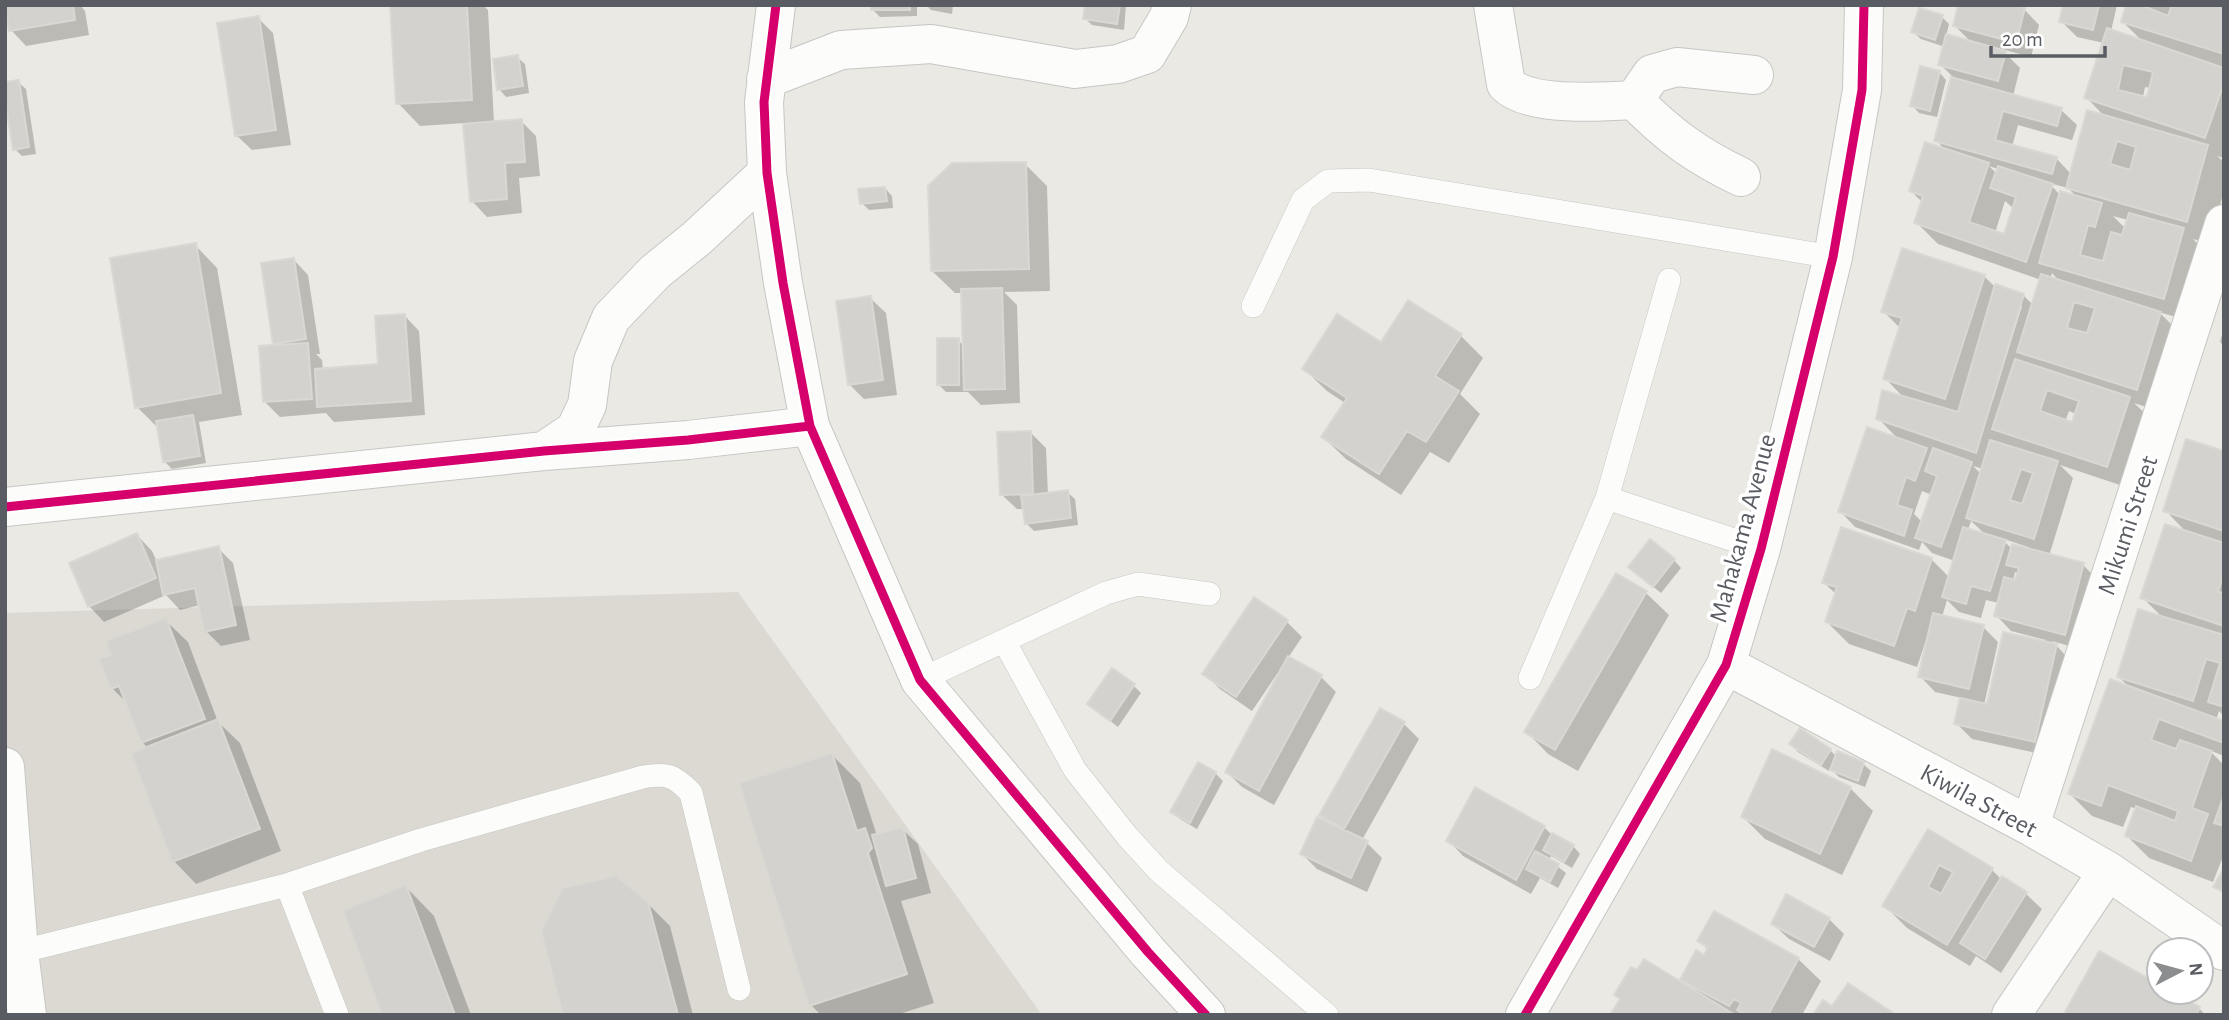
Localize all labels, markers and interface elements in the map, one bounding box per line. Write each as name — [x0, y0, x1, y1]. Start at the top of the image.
scale bar — [1991, 14, 2105, 58]
text: 20 m — [2002, 29, 2043, 50]
street label: Mahakama Avenue — [1705, 431, 1781, 625]
street label: Mikumi Street — [2093, 453, 2163, 598]
street label: Kiwila Street — [1916, 759, 2041, 842]
north arrow — [2145, 936, 2215, 1006]
text: N — [2185, 962, 2206, 977]

